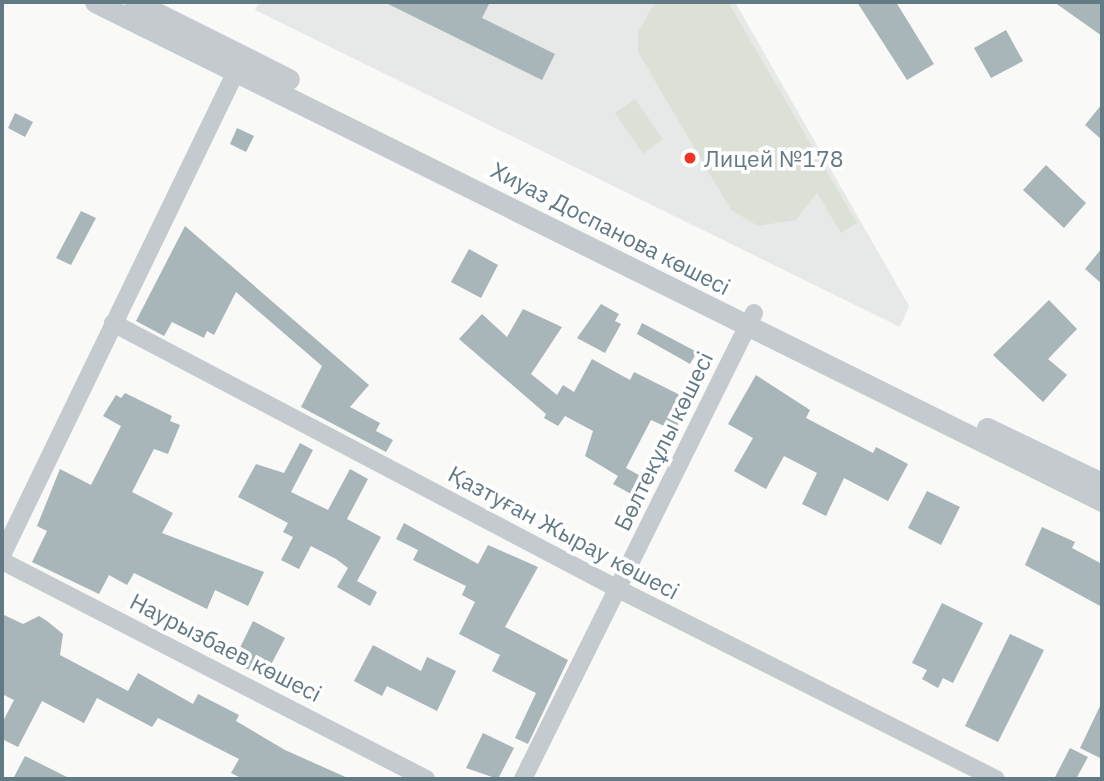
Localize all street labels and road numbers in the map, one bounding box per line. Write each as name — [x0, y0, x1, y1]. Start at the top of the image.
street label: Хиуаз Доспанова көшесі — [487, 156, 735, 300]
street label: Бөлтекұлы көшесі — [608, 347, 718, 535]
street label: Қазтуған Жырау көшесі — [444, 459, 684, 605]
street label: Наурызбаев көшесі — [126, 587, 326, 707]

